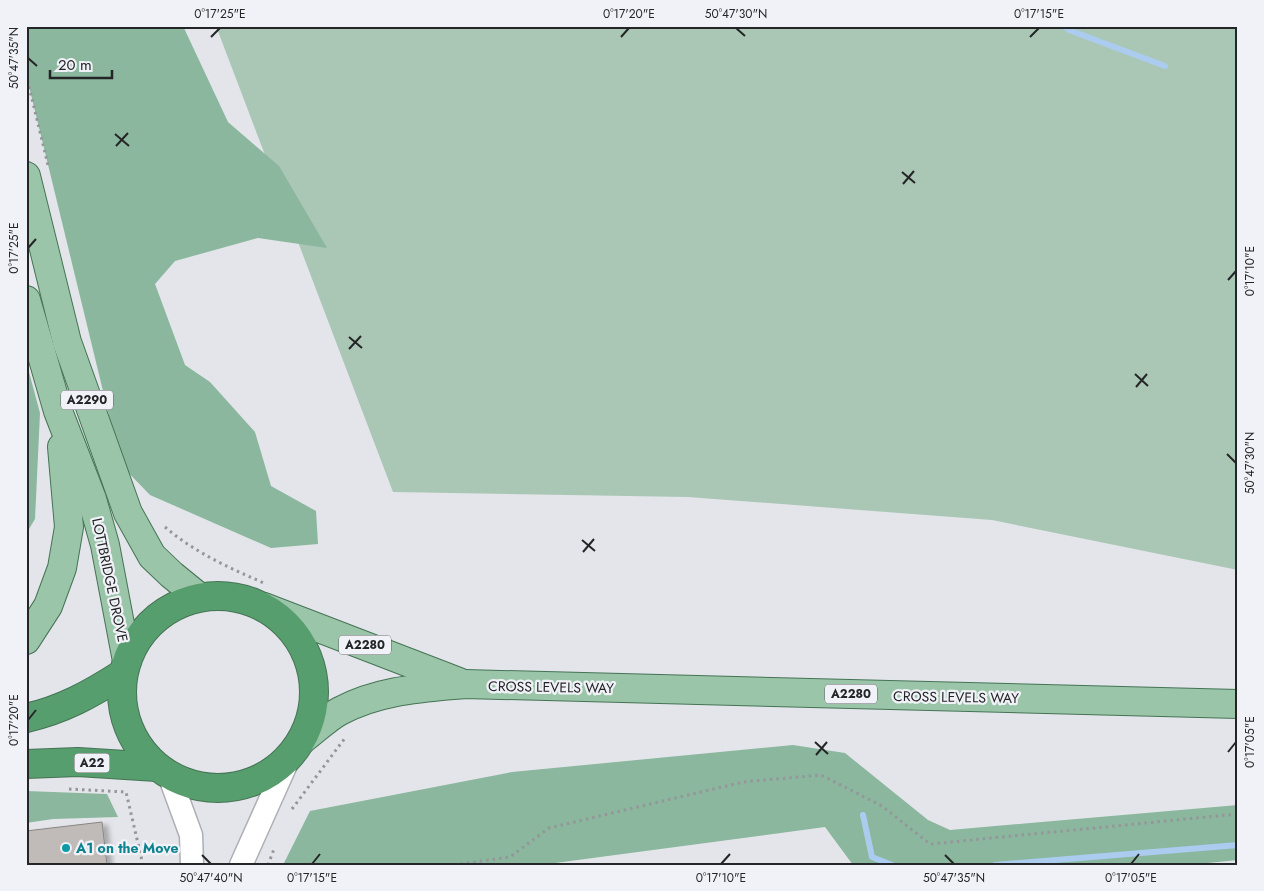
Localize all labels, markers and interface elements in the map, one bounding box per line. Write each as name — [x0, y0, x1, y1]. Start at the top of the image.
text: 0°17'25"E — [194, 5, 246, 23]
text: 0°17'20"E — [603, 5, 655, 23]
text: 50°47'30"N — [705, 5, 767, 23]
text: 0°17'15"E — [1014, 5, 1064, 23]
text: 50°47'35"N — [5, 27, 23, 89]
scale bar — [50, 48, 112, 80]
text: 20 m — [58, 54, 92, 76]
text: 0°17'25"E — [5, 222, 23, 274]
text: 0°17'10"E — [1241, 246, 1259, 296]
road number: A2290 — [61, 390, 113, 410]
text: 50°47'30"N — [1241, 432, 1259, 494]
street label: LOTTBRIDGE DROVE — [87, 516, 133, 644]
road number: A2280 — [339, 636, 391, 654]
street label: CROSS LEVELS WAY — [488, 676, 614, 698]
road number: A2280 — [825, 684, 877, 704]
street label: CROSS LEVELS WAY — [893, 686, 1019, 708]
text: 0°17'20"E — [5, 694, 23, 746]
text: 0°17'05"E — [1241, 716, 1259, 768]
road number: A22 — [74, 754, 110, 772]
place label: A1 on the Move — [75, 838, 178, 858]
marker: A1 on the Move — [60, 842, 72, 854]
text: 50°47'40"N — [179, 869, 243, 887]
text: 0°17'15"E — [287, 869, 337, 887]
text: 0°17'10"E — [696, 869, 746, 887]
text: 50°47'35"N — [923, 869, 985, 887]
text: 0°17'05"E — [1105, 869, 1157, 887]

